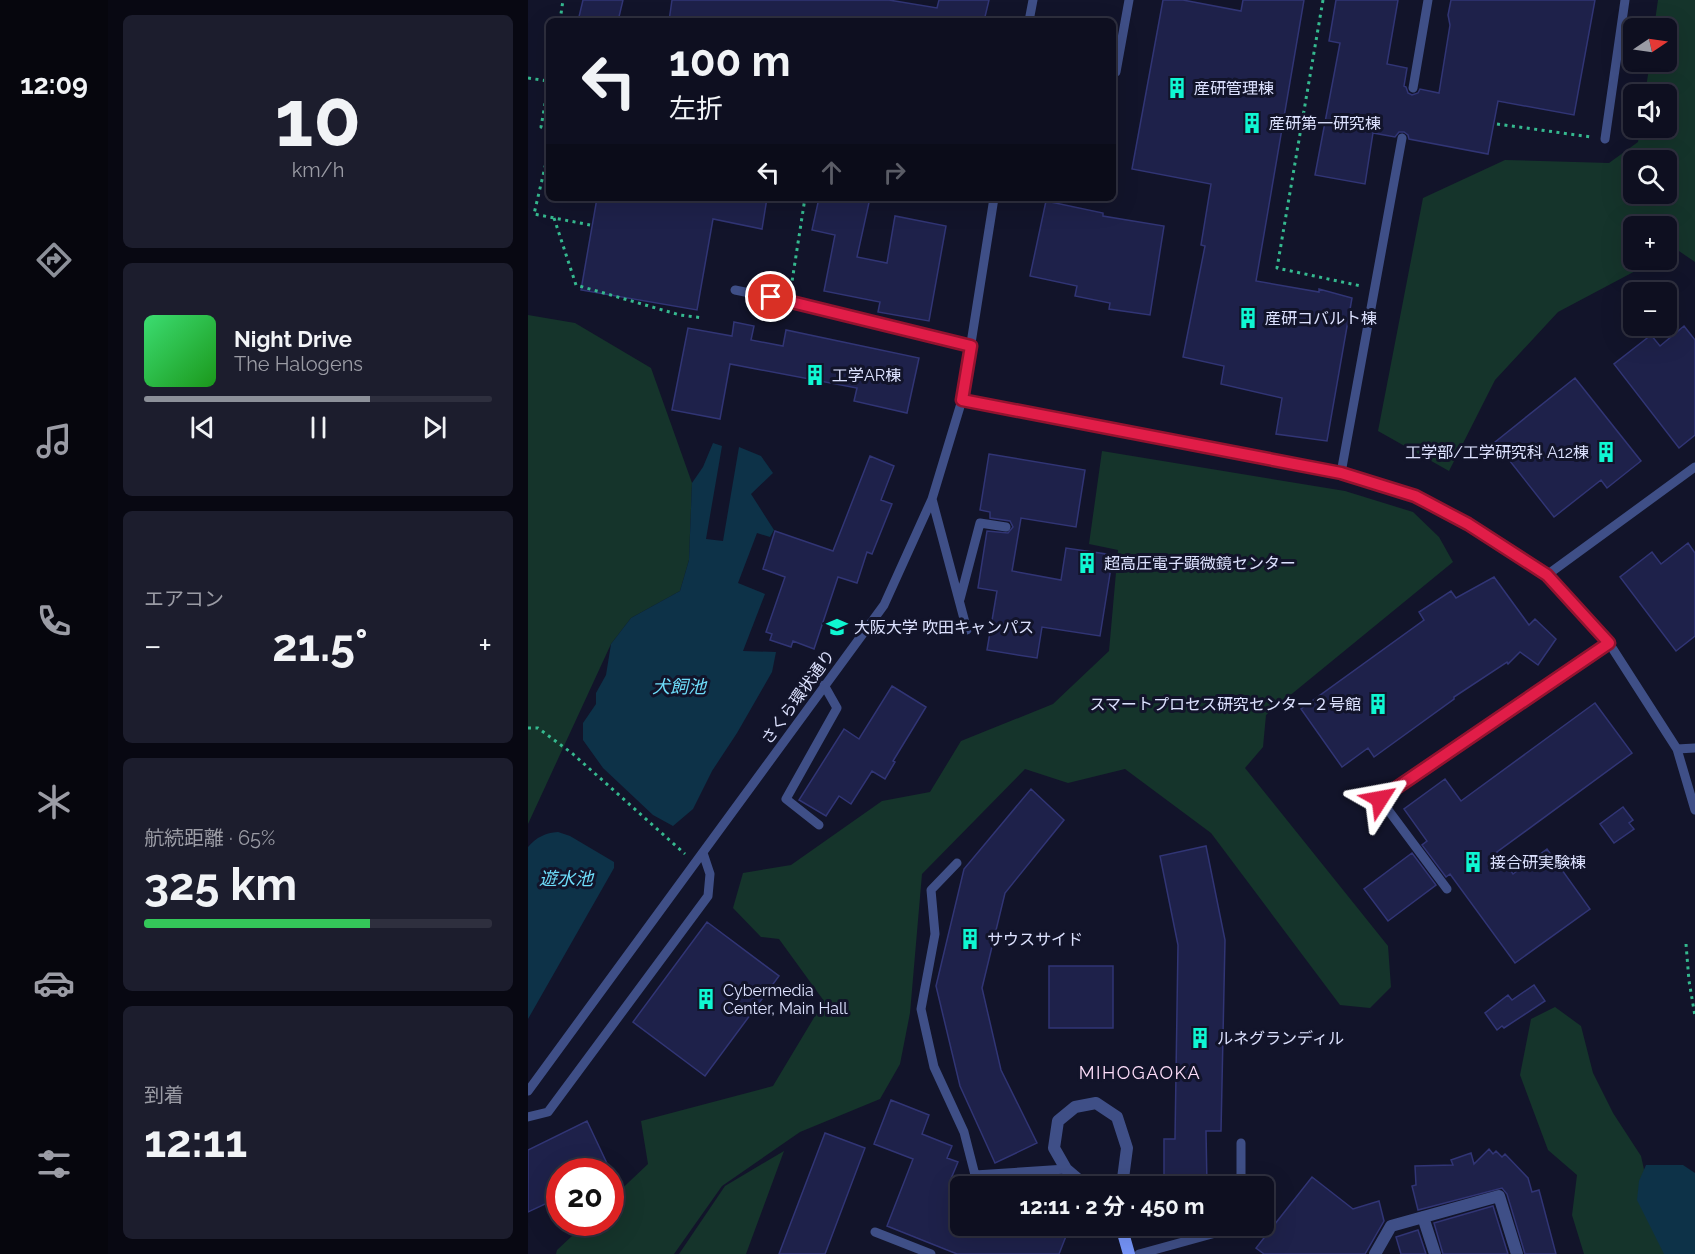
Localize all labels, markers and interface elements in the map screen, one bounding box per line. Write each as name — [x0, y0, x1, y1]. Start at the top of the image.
north arrow — [1623, 18, 1677, 72]
map controls — [1623, 18, 1677, 336]
text: 100 m — [669, 37, 791, 86]
icon: left — [570, 42, 648, 120]
text: 12:09 — [20, 69, 88, 100]
text: 10 — [275, 73, 361, 164]
building icon: 産研管理棟 — [1165, 76, 1189, 100]
place label: 産研管理棟 — [1194, 79, 1274, 98]
button: sound — [1623, 84, 1677, 138]
text: 左折 — [669, 93, 723, 124]
building icon: 産研第一研究棟 — [1240, 111, 1264, 135]
place label: 産研第一研究棟 — [1269, 114, 1381, 133]
button: search — [1623, 150, 1677, 204]
icon: left — [752, 156, 785, 189]
icon: ahead — [815, 156, 848, 189]
icon: right — [878, 156, 911, 189]
text: km/h — [292, 158, 344, 182]
button: + — [1623, 216, 1677, 270]
icon: directions — [33, 239, 75, 281]
pin — [745, 271, 796, 322]
icon: arrive — [754, 280, 787, 313]
button: − — [1623, 282, 1677, 336]
building icon: 産研コバルト棟 — [1236, 306, 1260, 330]
place label: 産研コバルト棟 — [1265, 309, 1377, 328]
text: Night Drive — [234, 326, 352, 352]
text: The Halogens — [234, 352, 363, 376]
building icon: 工学AR棟 — [803, 363, 827, 387]
place label: 工学AR棟 — [832, 366, 901, 385]
icon: previous — [186, 411, 219, 444]
icon: pause — [302, 411, 335, 444]
icon: next — [418, 411, 451, 444]
icon: music — [33, 420, 75, 462]
building icon: 工学部/工学研究科 A12棟 — [1594, 440, 1618, 464]
place label: 工学部/工学研究科 A12棟 — [1405, 443, 1589, 462]
building icon: 超高圧電子顕微鏡センター — [1075, 551, 1099, 575]
place label: 超高圧電子顕微鏡センター — [1104, 554, 1296, 573]
text: エアコン — [144, 587, 224, 611]
icon: phone — [33, 600, 75, 642]
school or university icon: 大阪大学 吹田キャンパス — [825, 615, 849, 639]
place label: 大阪大学 吹田キャンパス — [854, 618, 1034, 637]
text: 21.5° — [272, 619, 368, 672]
text: − — [144, 626, 162, 665]
text: + — [478, 626, 492, 665]
street label: さくら環状通り — [757, 646, 839, 748]
water label: 犬飼池 — [652, 676, 708, 697]
building icon: スマートプロセス研究センター２号館 — [1366, 692, 1390, 716]
place label: スマートプロセス研究センター２号館 — [1089, 695, 1361, 714]
position arrow — [1348, 767, 1412, 831]
icon: climate — [33, 781, 75, 823]
text: 航続距離 · 65% — [144, 826, 275, 850]
building icon: 接合研実験棟 — [1461, 850, 1485, 874]
place label: 接合研実験棟 — [1490, 853, 1586, 872]
text: 325 km — [144, 858, 297, 911]
water label: 遊水池 — [539, 868, 595, 889]
building icon: サウスサイド — [958, 927, 982, 951]
place label: サウスサイド — [987, 930, 1083, 949]
icon: car — [33, 962, 75, 1004]
place label: Cybermedia Center, Main Hall — [723, 981, 848, 1018]
building icon: Cybermedia Center, Main Hall — [694, 987, 718, 1011]
building icon: ルネグランディル — [1188, 1026, 1212, 1050]
place label: ルネグランディル — [1217, 1029, 1344, 1048]
district label: MIHOGAOKA — [1079, 1062, 1201, 1083]
text: 到着 — [144, 1083, 184, 1107]
text: 12:11 — [144, 1115, 247, 1168]
icon: filters — [33, 1143, 75, 1185]
speed limit sign: 20 — [546, 1158, 624, 1236]
text: 12:11 · 2 分 · 450 m — [1019, 1193, 1205, 1219]

